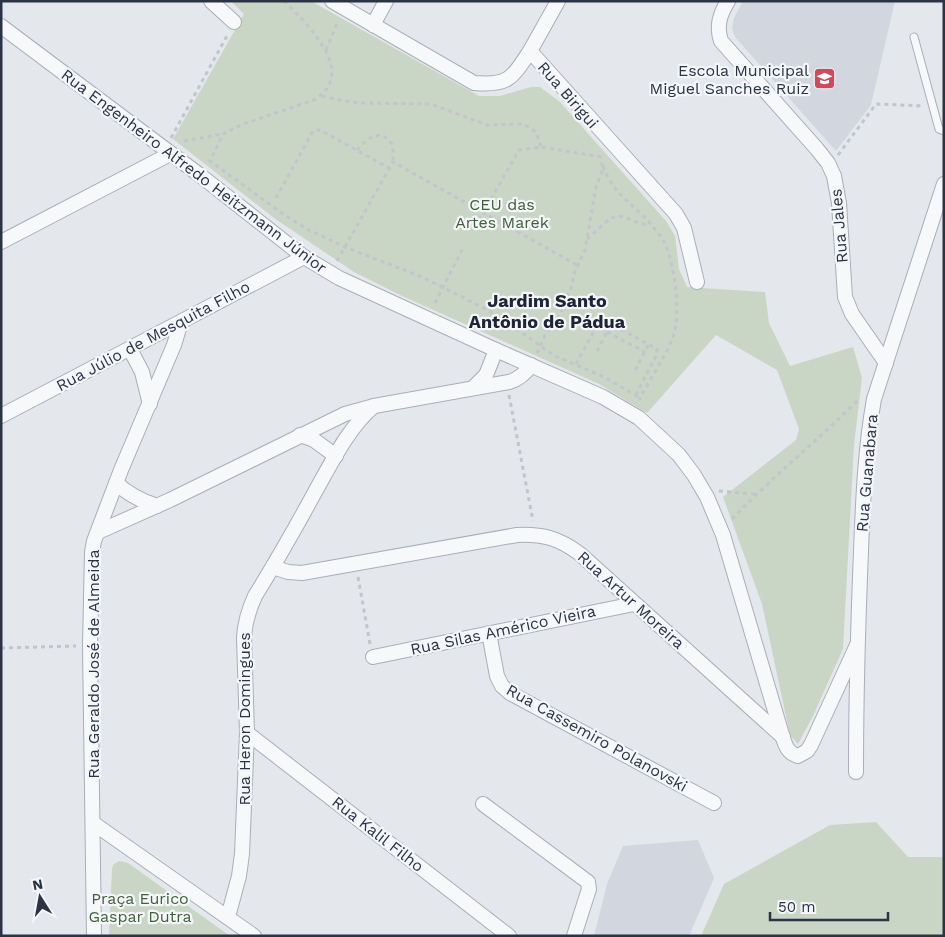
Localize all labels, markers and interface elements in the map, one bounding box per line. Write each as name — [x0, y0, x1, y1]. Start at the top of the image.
street label: Rua Birigui — [534, 58, 602, 132]
place label: Escola Municipal Miguel Sanches Ruiz — [649, 61, 809, 98]
street label: Rua Engenheiro Alfredo Heitzmann Júnior — [58, 65, 331, 277]
school or university icon: Escola Municipal Miguel Sanches Ruiz — [813, 67, 837, 91]
street label: Rua Jales — [826, 188, 852, 264]
park label: CEU das Artes Marek — [455, 195, 549, 232]
street label: Rua Júlio de Mesquita Filho — [53, 277, 253, 395]
district label: Jardim Santo Antônio de Pádua — [469, 290, 626, 332]
street label: Rua Guanabara — [852, 413, 882, 533]
street label: Rua Artur Moreira — [574, 547, 688, 653]
street label: Rua Geraldo José de Almeida — [84, 549, 103, 779]
street label: Rua Silas Américo Vieira — [409, 601, 597, 659]
street label: Rua Heron Domingues — [235, 632, 254, 806]
street label: Rua Cassemiro Polanovski — [503, 680, 691, 796]
street label: Rua Kalil Filho — [328, 792, 428, 876]
north arrow — [15, 872, 65, 922]
text: N — [31, 875, 44, 893]
park label: Praça Eurico Gaspar Dutra — [88, 889, 192, 926]
scale bar — [770, 890, 888, 922]
text: 50 m — [778, 898, 815, 916]

